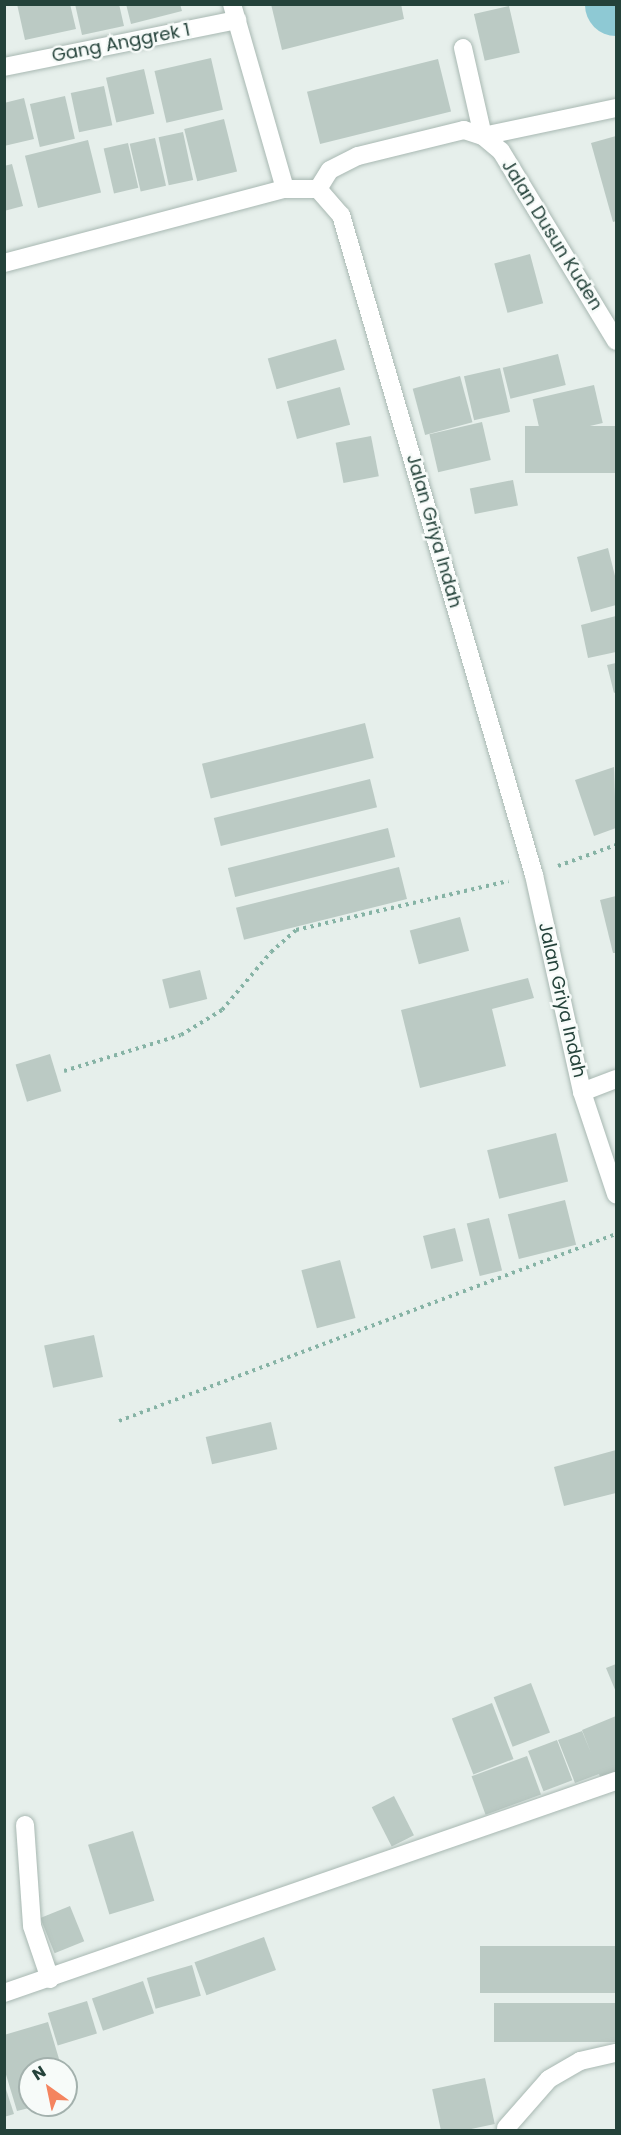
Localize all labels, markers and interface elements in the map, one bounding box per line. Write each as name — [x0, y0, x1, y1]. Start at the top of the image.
street label: Gang Anggrek 1 — [50, 19, 192, 67]
street label: Jalan Dusun Kuden — [497, 156, 607, 314]
street label: Jalan Griya Indah — [402, 452, 466, 610]
street label: Jalan Griya Indah — [534, 920, 590, 1080]
north arrow — [18, 2057, 78, 2117]
text: N — [28, 2060, 50, 2086]

